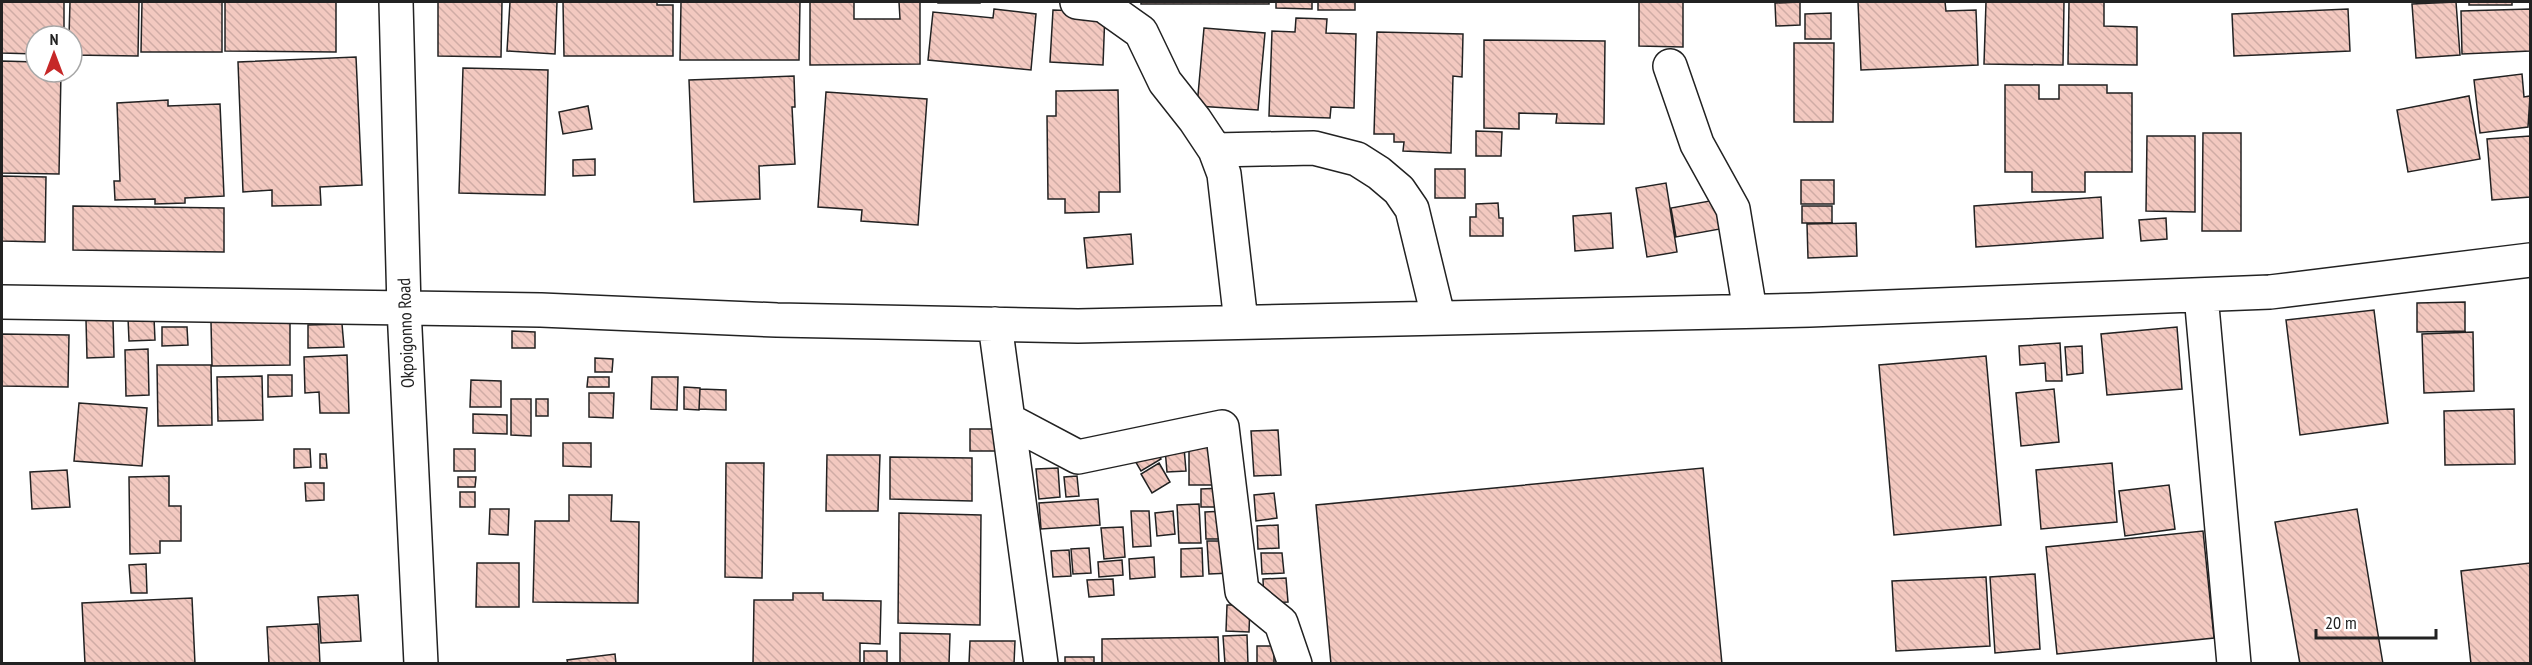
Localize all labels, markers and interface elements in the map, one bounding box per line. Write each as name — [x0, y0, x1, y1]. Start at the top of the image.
north arrow — [24, 24, 84, 84]
text: N — [50, 29, 58, 49]
street label: Okpoigonno Road — [392, 278, 419, 388]
scale bar — [2316, 602, 2436, 640]
text: 20 m — [2325, 611, 2357, 634]

